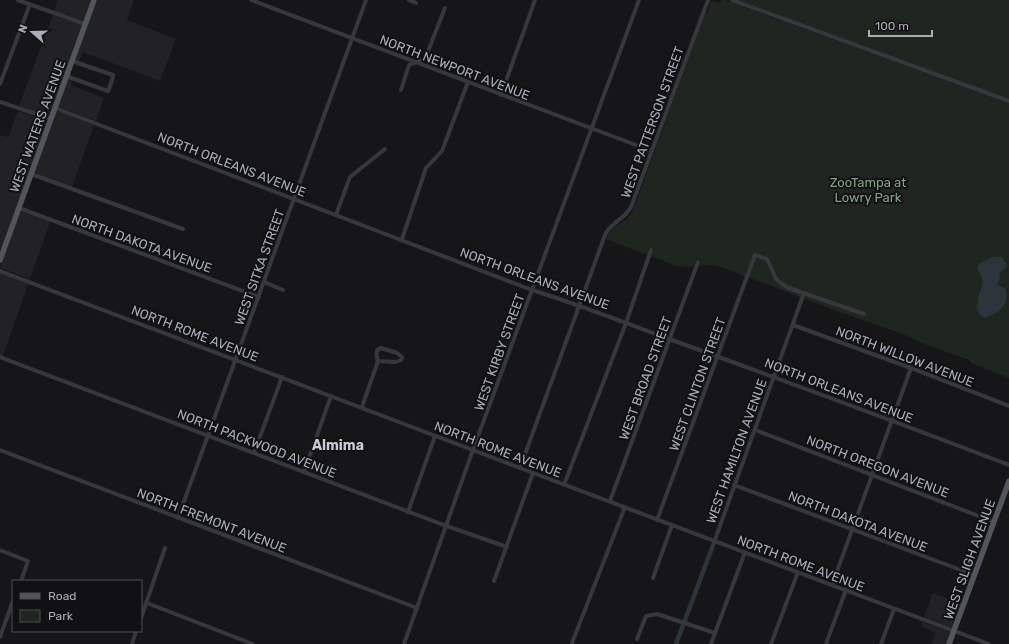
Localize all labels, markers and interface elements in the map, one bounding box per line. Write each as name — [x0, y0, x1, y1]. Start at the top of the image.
north arrow — [12, 12, 52, 52]
scale bar — [869, 12, 932, 38]
text: 100 m — [875, 19, 909, 33]
text: N — [16, 23, 31, 35]
street label: NORTH NEWPORT AVENUE — [378, 32, 532, 103]
street label: WEST PATTERSON STREET — [618, 44, 687, 200]
street label: WEST WATERS AVENUE — [7, 58, 68, 194]
street label: NORTH ORLEANS AVENUE — [155, 129, 308, 200]
park label: ZooTampa at Lowry Park — [830, 175, 906, 205]
street label: WEST SITKA STREET — [231, 207, 288, 327]
street label: NORTH DAKOTA AVENUE — [70, 211, 214, 276]
street label: NORTH ORLEANS AVENUE — [458, 244, 612, 313]
street label: WEST KIRBY STREET — [471, 291, 528, 413]
street label: NORTH ROME AVENUE — [129, 302, 261, 365]
street label: WEST BROAD STREET — [616, 314, 675, 442]
street label: WEST CLINTON STREET — [666, 315, 729, 453]
street label: NORTH WILLOW AVENUE — [834, 323, 976, 390]
street label: NORTH ORLEANS AVENUE — [762, 355, 915, 426]
street label: WEST HAMILTON AVENUE — [703, 377, 770, 526]
street label: NORTH PACKWOOD AVENUE — [175, 406, 339, 481]
street label: NORTH ROME AVENUE — [432, 418, 564, 481]
street label: NORTH OREGON AVENUE — [804, 432, 951, 501]
district label: Almima — [312, 437, 364, 454]
street label: NORTH FREMONT AVENUE — [135, 485, 289, 556]
street label: NORTH DAKOTA AVENUE — [786, 488, 930, 555]
street label: WEST SLIGH AVENUE — [941, 497, 998, 621]
street label: NORTH ROME AVENUE — [735, 532, 867, 595]
legend — [12, 580, 142, 632]
text: Road — [48, 589, 76, 603]
text: Park — [48, 609, 74, 623]

